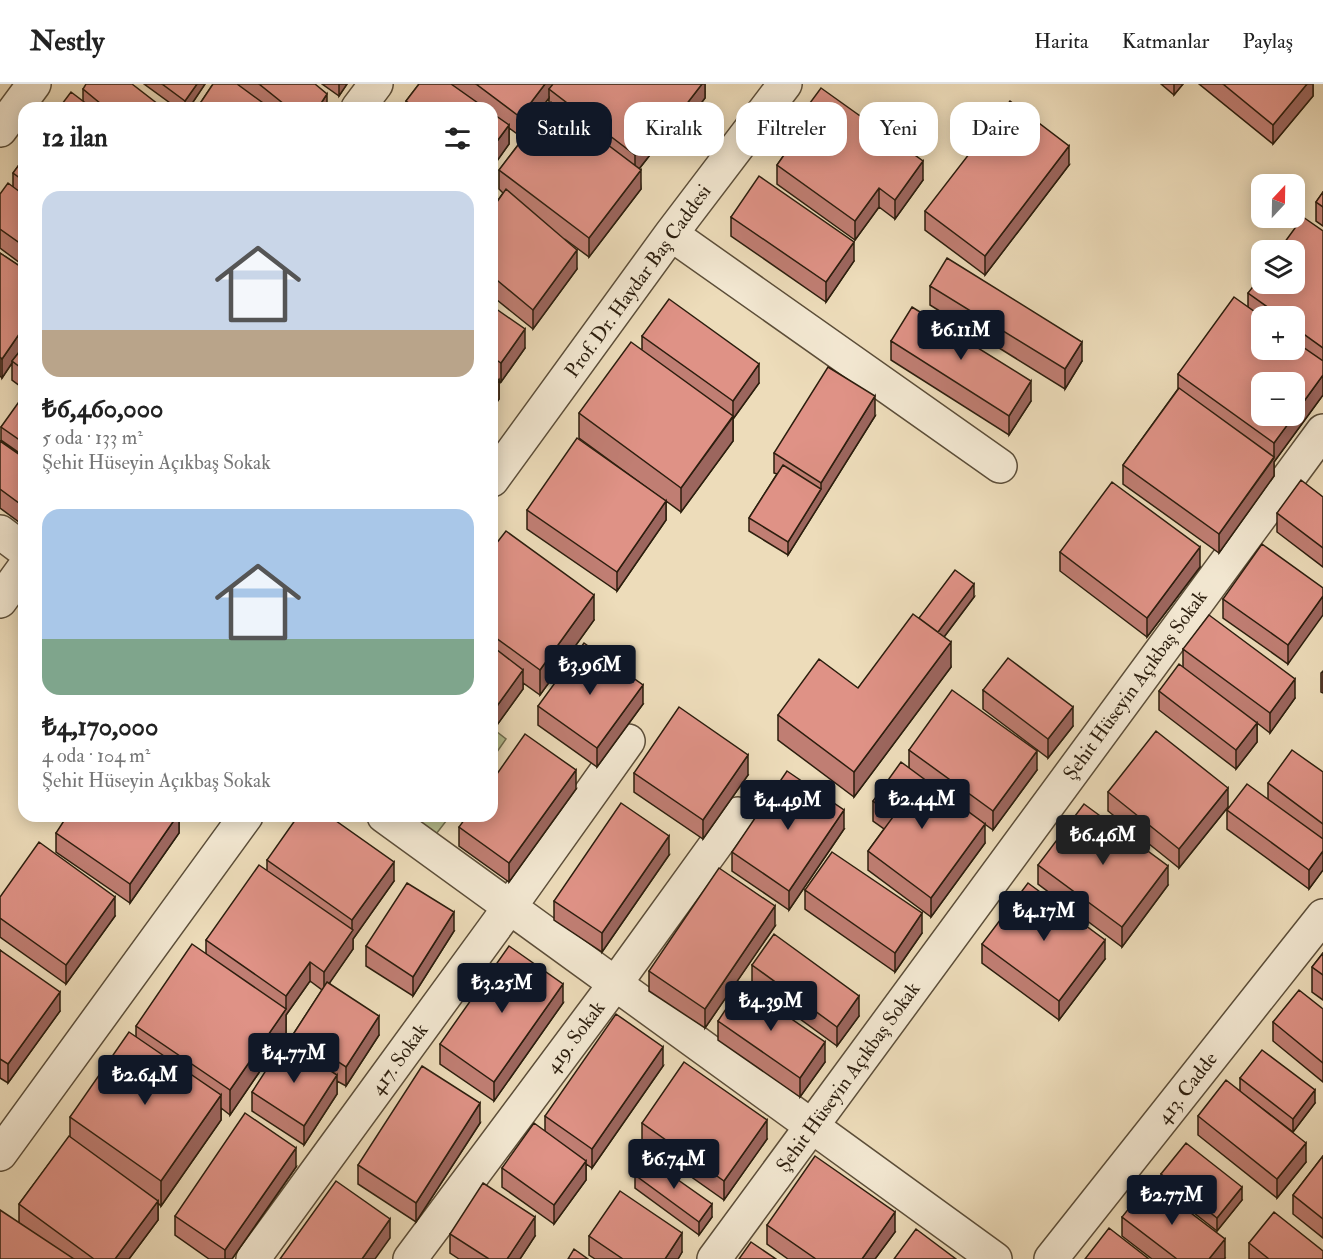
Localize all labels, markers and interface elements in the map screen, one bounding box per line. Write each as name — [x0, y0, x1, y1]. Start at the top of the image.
text: Nestly — [30, 24, 104, 59]
text: Harita — [1034, 28, 1089, 55]
text: Katmanlar — [1122, 28, 1209, 55]
text: Paylaş — [1242, 28, 1293, 55]
chip: Satılık — [516, 102, 612, 156]
chip: Kiralık — [624, 102, 724, 156]
chip: Filtreler — [736, 102, 847, 156]
chip: Yeni — [859, 102, 938, 156]
chip: Daire — [950, 102, 1040, 156]
text: 12 ilan — [42, 122, 108, 154]
icon: filters — [441, 122, 474, 155]
north arrow — [1251, 174, 1305, 228]
map controls — [1251, 174, 1305, 426]
street label: Prof. Dr. Haydar Baş Caddesi — [560, 180, 716, 382]
icon: home — [204, 230, 312, 338]
button: layers — [1251, 240, 1305, 294]
button: + — [1251, 306, 1305, 360]
pin: ₺6.11M — [912, 310, 1010, 361]
text: ₺6.11M — [931, 317, 991, 342]
button: − — [1251, 372, 1305, 426]
text: ₺6,460,000 — [42, 393, 163, 425]
text: 5 oda · 133 m² — [42, 425, 143, 450]
text: Şehit Hüseyin Açıkbaş Sokak — [42, 450, 271, 475]
icon: home — [204, 548, 312, 656]
street label: Şehit Hüseyin Açıkbaş Sokak — [1058, 585, 1213, 785]
pin: ₺3.96M — [541, 645, 639, 696]
text: ₺3.96M — [559, 652, 621, 677]
text: ₺4,170,000 — [42, 711, 158, 743]
text: 4 oda · 104 m² — [42, 743, 150, 768]
text: Şehit Hüseyin Açıkbaş Sokak — [42, 768, 271, 793]
pin: ₺2.44M — [873, 779, 971, 830]
pin: ₺4.49M — [739, 780, 837, 831]
text: ₺2.44M — [889, 786, 955, 811]
text: ₺4.49M — [754, 787, 822, 812]
pin: ₺6.46M — [1054, 815, 1152, 866]
text: ₺6.46M — [1070, 822, 1136, 847]
pin: ₺4.17M — [995, 891, 1093, 942]
text: ₺4.17M — [1013, 898, 1075, 923]
pin: ₺3.25M — [453, 963, 551, 1014]
text: ₺3.25M — [471, 970, 533, 995]
street label: Şehit Hüseyin Açıkbaş Sokak — [771, 977, 926, 1177]
pin: ₺4.39M — [722, 981, 820, 1032]
text: ₺4.39M — [739, 988, 803, 1013]
street label: 419. Sokak — [540, 996, 611, 1078]
street label: 417. Sokak — [365, 1018, 434, 1100]
pin: ₺4.77M — [245, 1033, 343, 1084]
text: ₺4.77M — [262, 1040, 326, 1065]
street label: 413. Cadde — [1151, 1047, 1223, 1129]
pin: ₺2.64M — [96, 1055, 194, 1106]
text: ₺2.64M — [112, 1062, 178, 1087]
pin: ₺6.74M — [625, 1139, 723, 1190]
text: ₺6.74M — [642, 1146, 706, 1171]
pin: ₺2.77M — [1123, 1175, 1221, 1226]
text: ₺2.77M — [1141, 1182, 1203, 1207]

